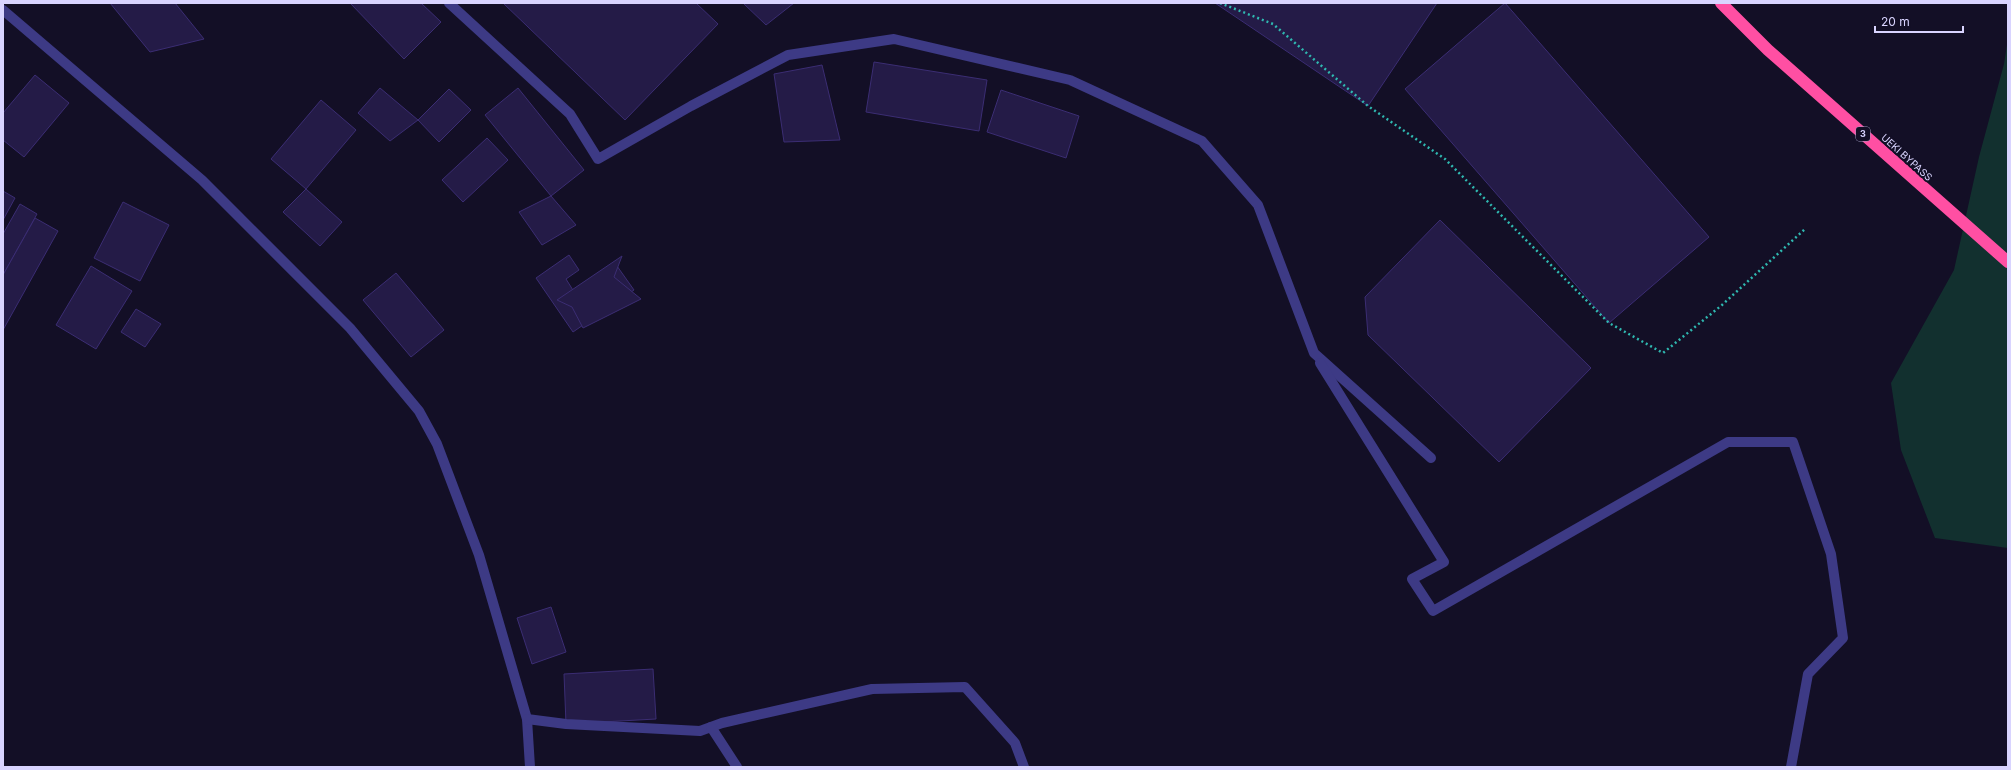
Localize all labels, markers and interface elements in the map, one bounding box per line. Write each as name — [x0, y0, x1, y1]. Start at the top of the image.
scale bar — [1875, 8, 1963, 34]
text: 20 m — [1881, 14, 1910, 29]
road number: 3 — [1856, 127, 1870, 141]
street label: UEKI BYPASS — [1879, 131, 1935, 183]

